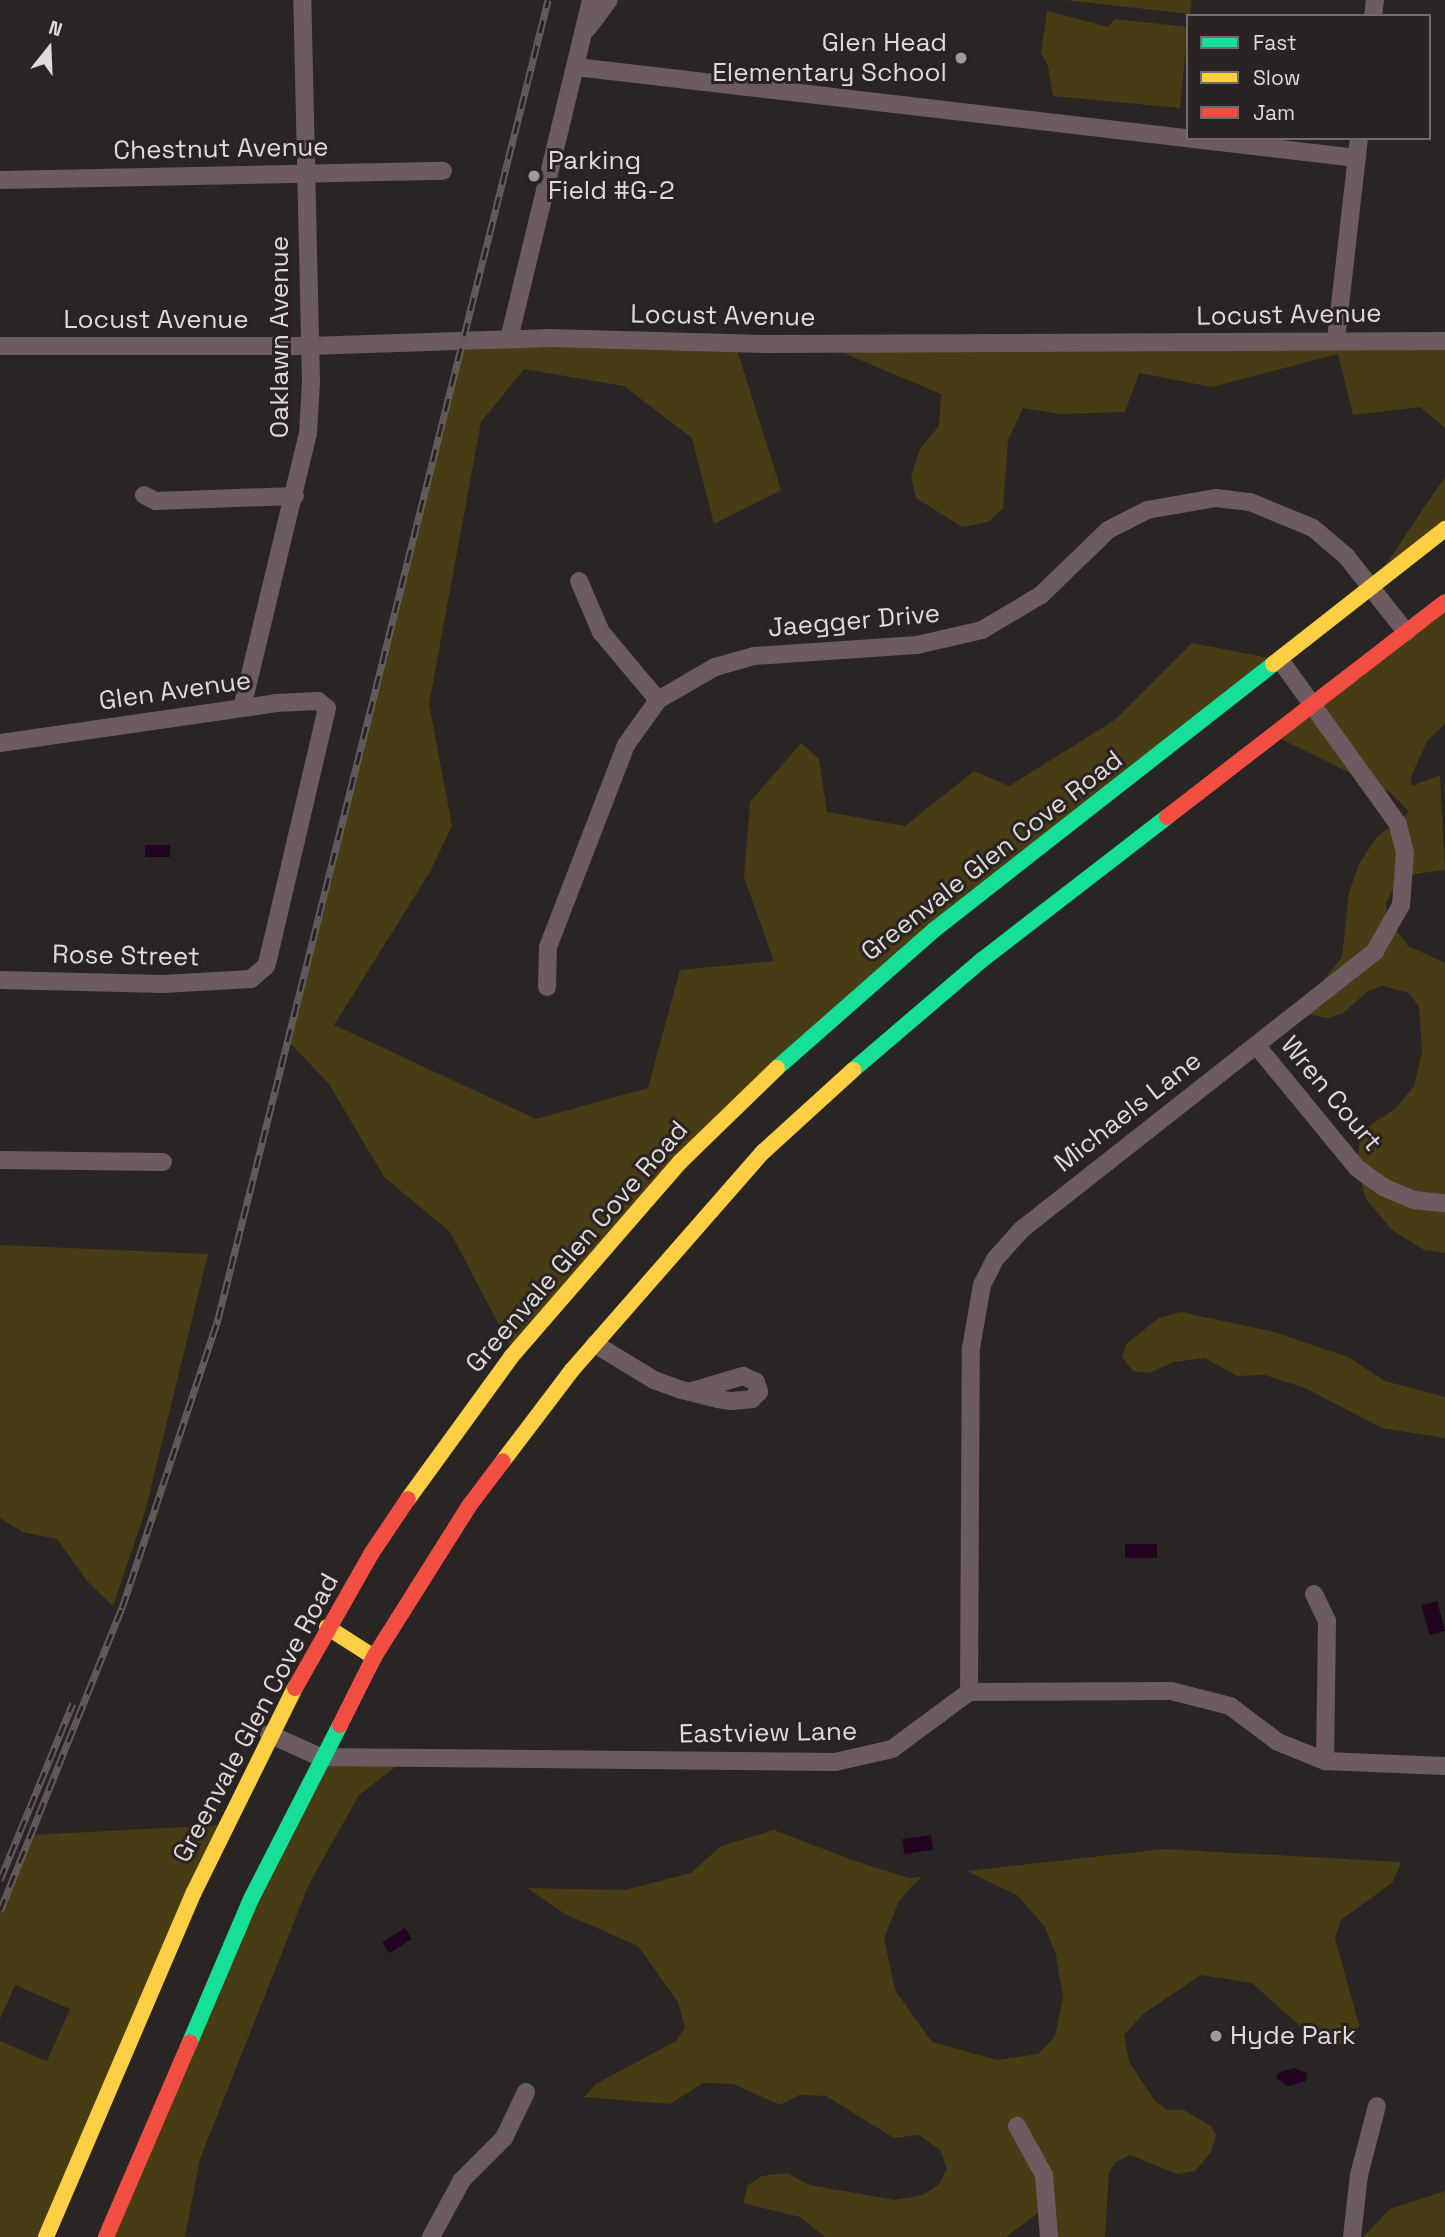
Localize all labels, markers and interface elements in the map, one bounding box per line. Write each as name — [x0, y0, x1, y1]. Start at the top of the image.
north arrow — [14, 14, 84, 84]
legend — [1186, 14, 1431, 140]
text: N — [46, 15, 66, 42]
place label: Glen Head Elementary School — [712, 27, 947, 88]
text: Fast — [1253, 29, 1297, 56]
marker: Glen Head Elementary School — [953, 50, 969, 66]
text: Slow — [1253, 64, 1301, 91]
text: Jam — [1253, 99, 1295, 126]
street label: Chestnut Avenue — [113, 132, 329, 166]
place label: Parking Field #G-2 — [548, 145, 675, 206]
marker: Parking Field #G-2 — [526, 168, 542, 184]
street label: Oaklawn Avenue — [264, 236, 296, 438]
street label: Locust Avenue — [1196, 298, 1382, 332]
street label: Locust Avenue — [630, 299, 816, 333]
street label: Locust Avenue — [63, 304, 249, 336]
street label: Jaegger Drive — [767, 598, 941, 644]
street label: Glen Avenue — [97, 665, 253, 717]
street label: Greenvale Glen Cove Road — [855, 744, 1129, 968]
street label: Rose Street — [52, 939, 200, 973]
street label: Wren Court — [1274, 1030, 1388, 1158]
street label: Michaels Lane — [1048, 1045, 1208, 1179]
street label: Greenvale Glen Cove Road — [459, 1115, 695, 1379]
street label: Greenvale Glen Cove Road — [166, 1568, 346, 1868]
street label: Eastview Lane — [679, 1716, 857, 1750]
place label: Hyde Park — [1230, 2020, 1356, 2052]
marker: Hyde Park — [1208, 2028, 1224, 2044]

